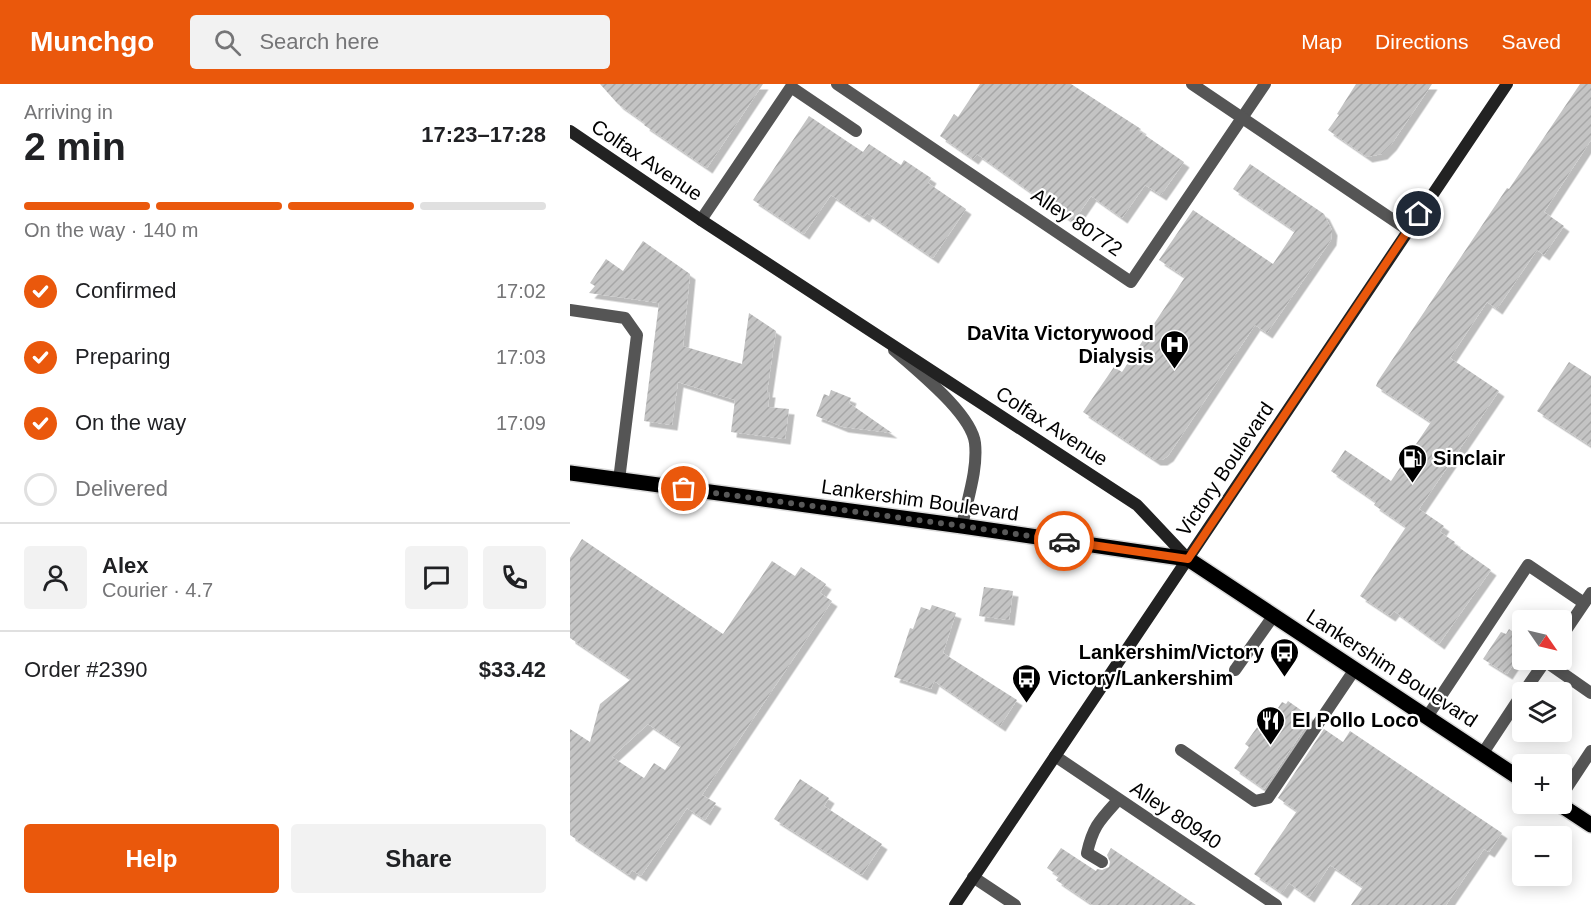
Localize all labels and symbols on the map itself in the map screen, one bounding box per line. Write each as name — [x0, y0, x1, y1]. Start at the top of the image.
street label: Colfax Avenue — [588, 115, 706, 205]
street label: Alley 80772 — [1028, 184, 1126, 260]
pin — [1393, 188, 1444, 239]
place label: DaVita Victorywood Dialysis — [967, 322, 1154, 367]
hospital icon: DaVita Victorywood Dialysis — [1159, 328, 1191, 370]
street label: Colfax Avenue — [992, 382, 1112, 470]
street label: Victory Boulevard — [1172, 398, 1278, 540]
fuel station icon: Sinclair — [1396, 442, 1428, 484]
place label: Sinclair — [1433, 447, 1505, 469]
pin — [658, 463, 709, 514]
street label: Lankershim Boulevard — [820, 475, 1020, 525]
courier — [1034, 511, 1094, 571]
street label: Lankershim Boulevard — [1303, 605, 1481, 731]
north arrow — [1512, 610, 1572, 670]
bus stop icon: Lankershim/Victory — [1269, 636, 1301, 678]
place label: Lankershim/Victory — [1079, 641, 1265, 663]
bus stop icon: Victory/Lankershim — [1011, 662, 1043, 704]
place label: Victory/Lankershim — [1048, 667, 1233, 689]
restaurant icon: El Pollo Loco — [1255, 704, 1287, 746]
place label: El Pollo Loco — [1292, 709, 1419, 731]
street label: Alley 80940 — [1127, 777, 1225, 853]

